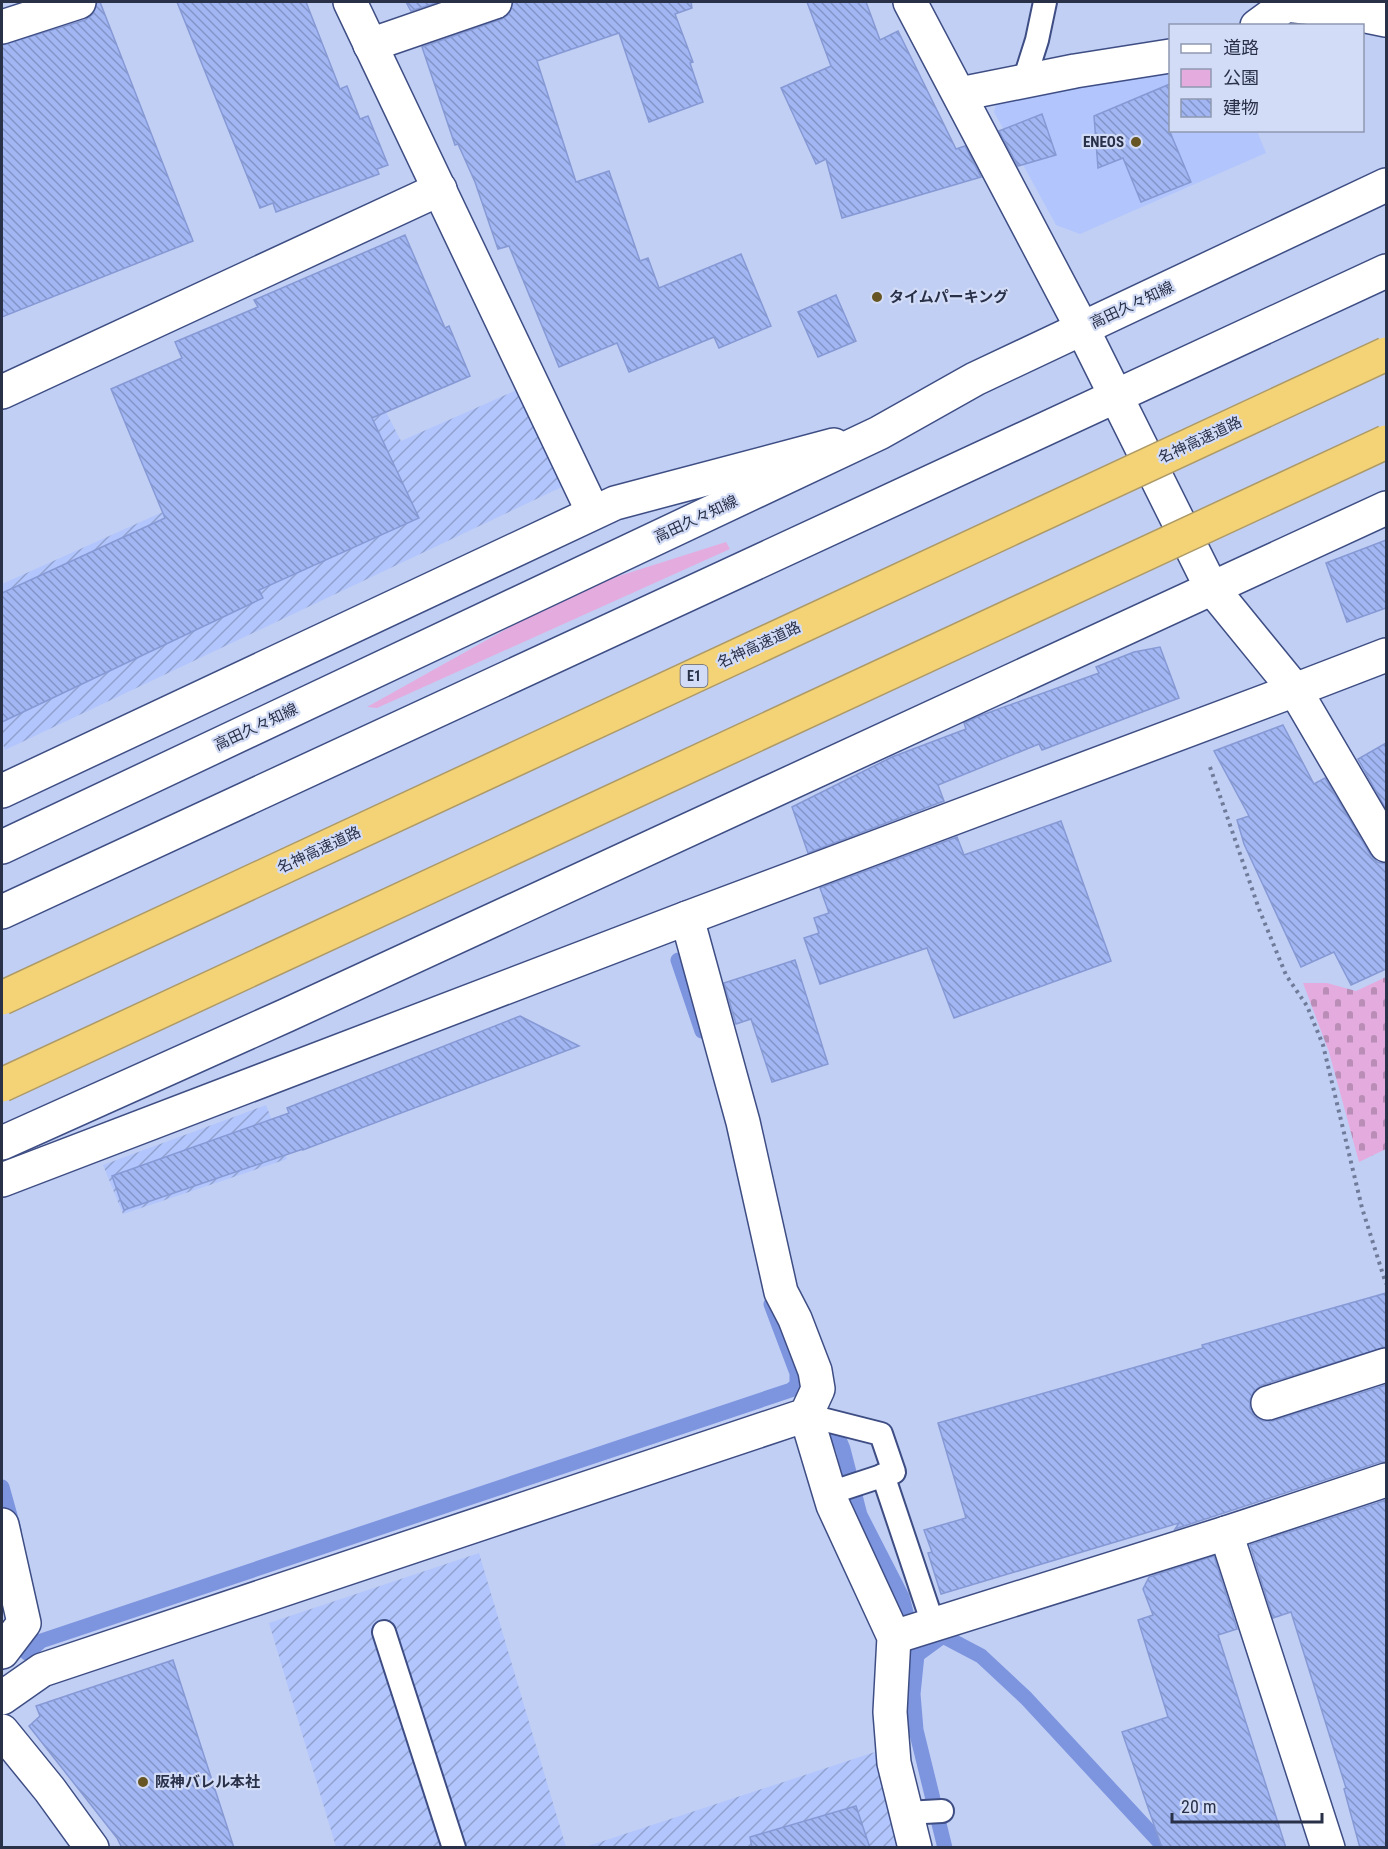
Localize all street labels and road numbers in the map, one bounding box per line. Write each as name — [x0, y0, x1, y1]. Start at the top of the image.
street label: 高田久々知線 — [1087, 278, 1177, 332]
street label: 名神高速道路 — [1155, 413, 1245, 467]
street label: 高田久々知線 — [651, 492, 741, 546]
street label: 名神高速道路 — [714, 618, 804, 672]
road number: E1 — [680, 665, 708, 687]
street label: 高田久々知線 — [211, 700, 301, 754]
street label: 名神高速道路 — [274, 823, 364, 877]

